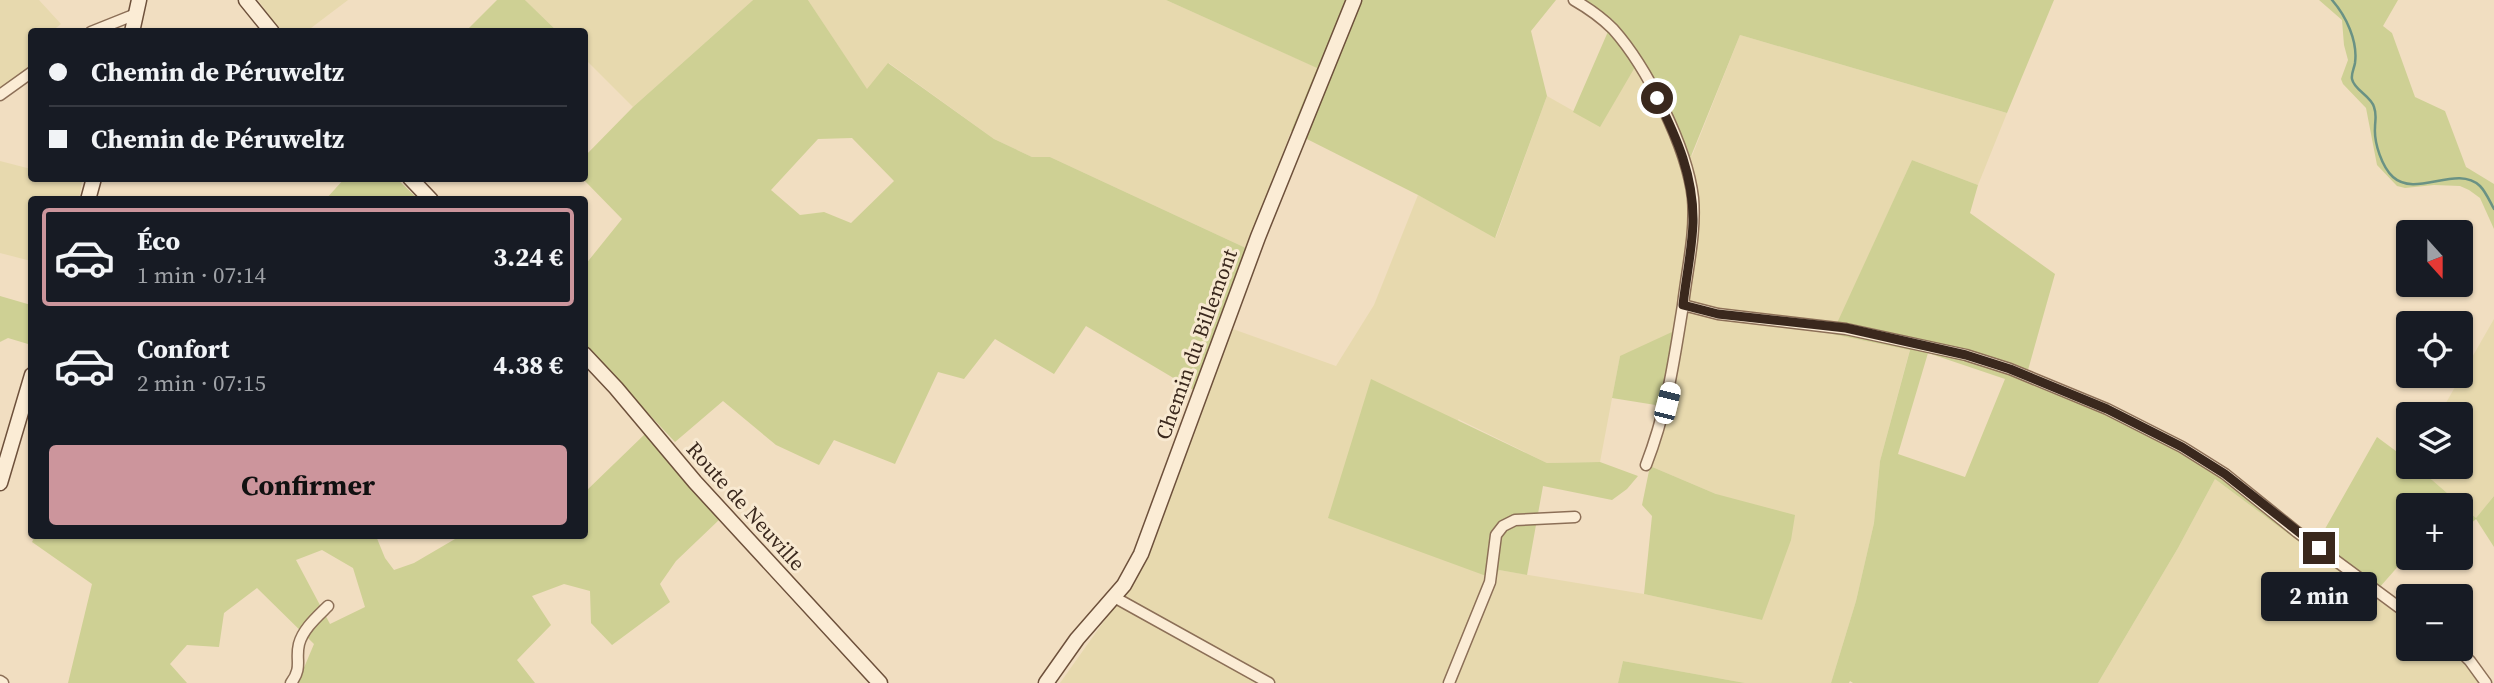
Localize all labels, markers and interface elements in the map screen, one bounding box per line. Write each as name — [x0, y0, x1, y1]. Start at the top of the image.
text: Chemin de Péruweltz — [91, 54, 344, 90]
route start — [1641, 82, 1673, 114]
text: Chemin de Péruweltz — [91, 121, 344, 157]
north arrow — [2396, 220, 2473, 298]
map controls — [2396, 220, 2473, 661]
text: Éco — [137, 223, 180, 259]
icon: car — [53, 226, 116, 289]
text: 3.24 € — [493, 239, 563, 275]
street label: Chemin du Billemont — [1148, 245, 1244, 443]
text: 1 min · 07:14 — [137, 259, 266, 291]
button: locate — [2396, 311, 2473, 388]
text: Confort — [137, 331, 229, 367]
icon: car — [53, 334, 116, 397]
text: 4.38 € — [493, 347, 563, 383]
text: 2 min · 07:15 — [137, 367, 266, 399]
car — [1652, 380, 1683, 426]
button: layers — [2396, 402, 2473, 479]
street label: Route de Neuville — [680, 435, 812, 577]
button: Confirmer — [49, 445, 567, 525]
button: + — [2396, 493, 2473, 570]
route end — [2303, 532, 2335, 564]
callout: 2 min — [2261, 572, 2377, 622]
text: 2 min — [2289, 580, 2349, 612]
button: − — [2396, 584, 2473, 661]

